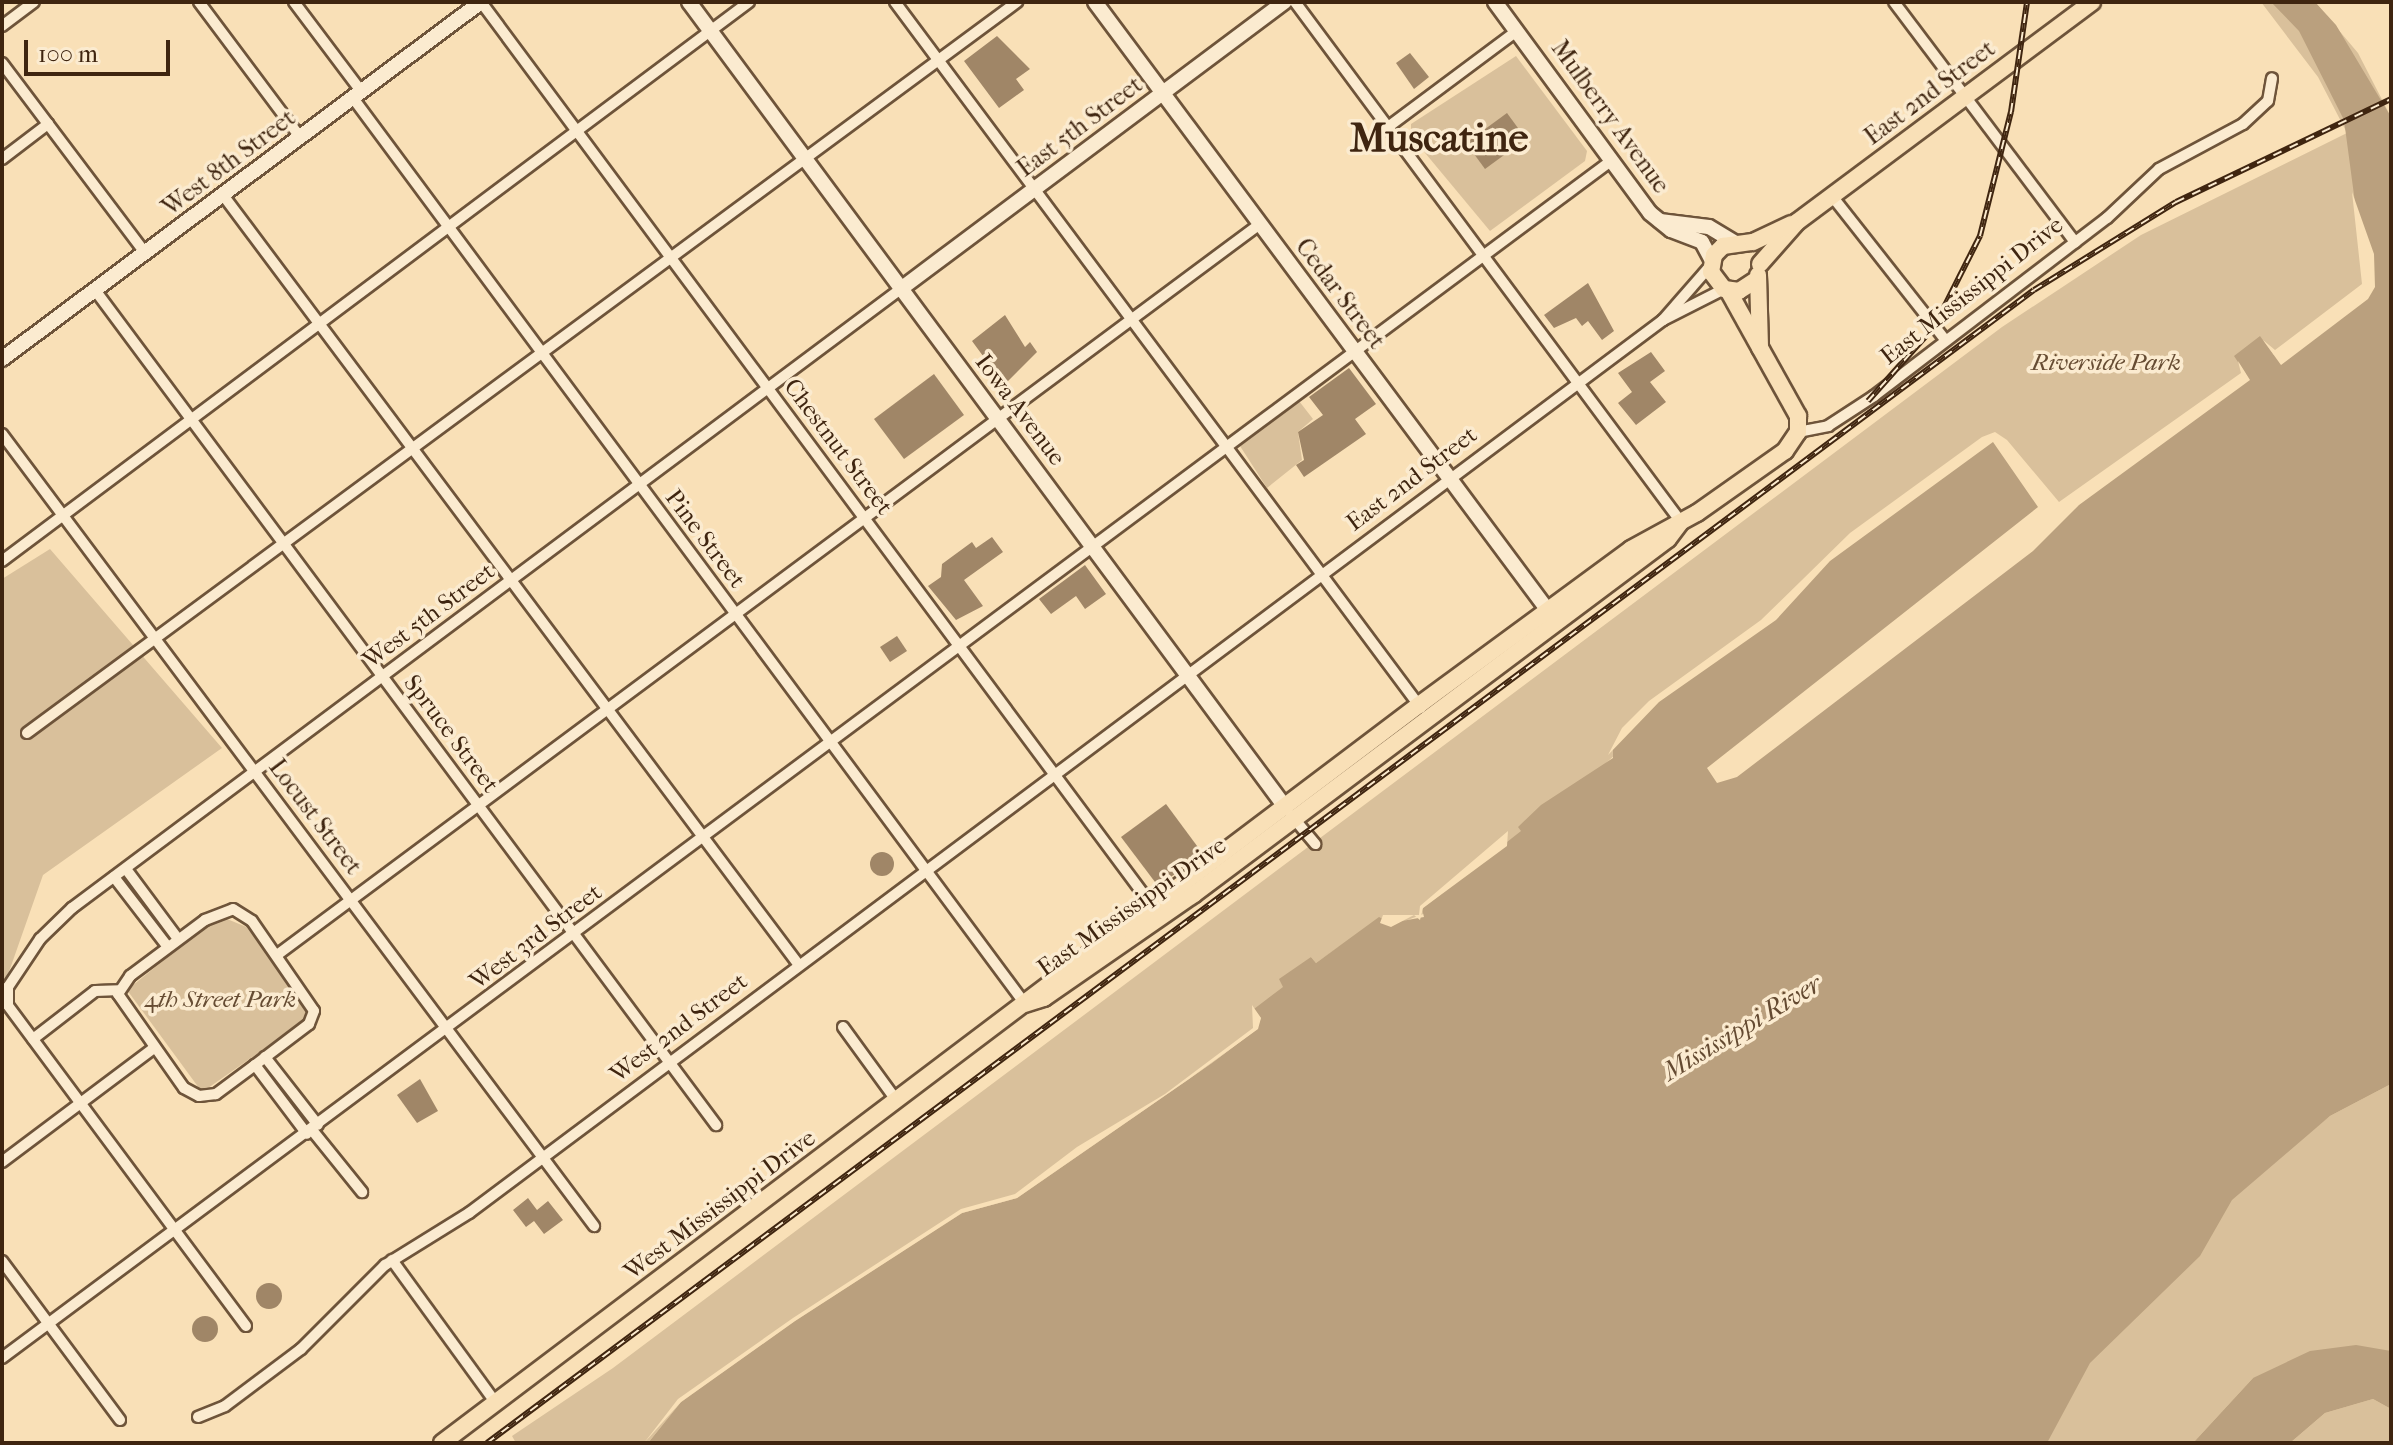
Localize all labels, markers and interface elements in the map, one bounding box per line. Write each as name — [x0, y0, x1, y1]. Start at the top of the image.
scale bar — [28, 24, 174, 74]
street label: Mulberry Avenue — [1545, 35, 1675, 199]
street label: East 2nd Street — [1859, 35, 2001, 151]
text: 100 m — [38, 40, 98, 68]
street label: East 5th Street — [1012, 71, 1148, 183]
street label: West 8th Street — [157, 104, 301, 222]
district label: Muscatine — [1350, 114, 1528, 162]
street label: East Mississippi Drive — [1875, 211, 2069, 371]
street label: Cedar Street — [1289, 233, 1391, 355]
street label: Iowa Avenue — [969, 349, 1071, 471]
park label: Riverside Park — [2031, 349, 2181, 377]
street label: Chestnut Street — [777, 373, 899, 521]
street label: East 2nd Street — [1341, 421, 1483, 537]
street label: Pine Street — [659, 484, 751, 594]
street label: West 5th Street — [358, 557, 500, 675]
street label: Spruce Street — [397, 669, 505, 799]
street label: Locust Street — [262, 754, 368, 880]
street label: East Mississippi Drive — [1032, 831, 1232, 983]
street label: West 3rd Street — [464, 878, 608, 996]
street label: West 2nd Street — [605, 967, 753, 1089]
water label: Mississippi River — [1657, 968, 1827, 1088]
park label: 4th Street Park — [144, 986, 296, 1014]
street label: West Mississippi Drive — [619, 1124, 821, 1286]

